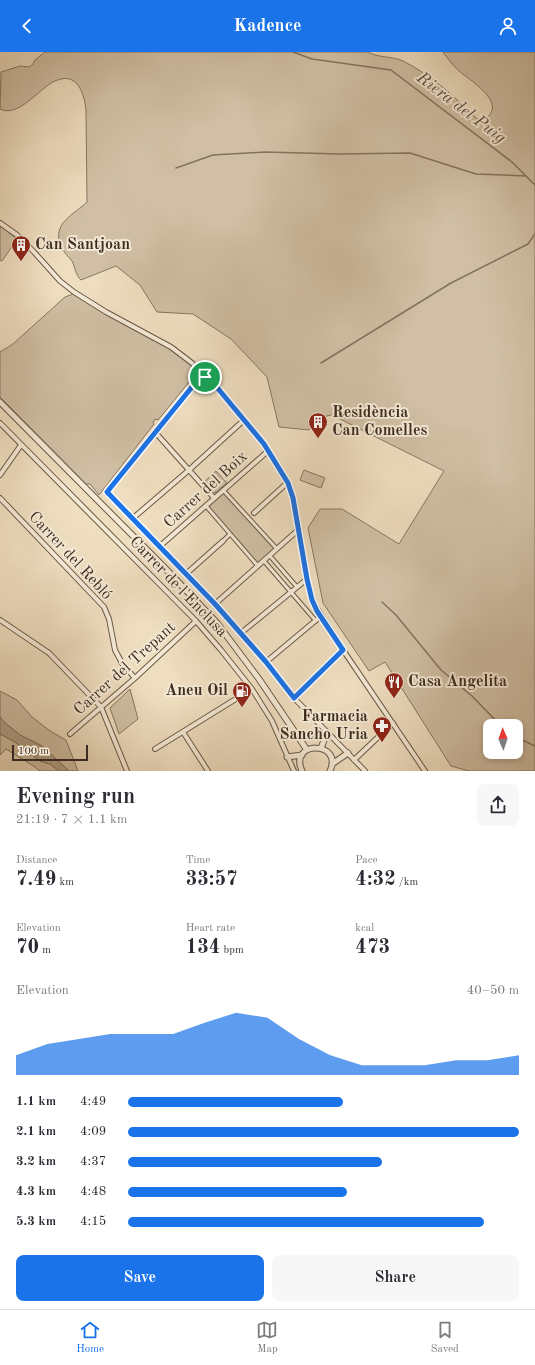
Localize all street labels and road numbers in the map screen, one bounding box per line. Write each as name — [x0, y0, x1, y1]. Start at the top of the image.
street label: Carrer del Boix — [161, 448, 251, 532]
street label: Carrer del Rebló — [25, 509, 115, 603]
street label: Carrer de l'Enclusa — [126, 534, 230, 640]
street label: Carrer del Trepant — [71, 619, 179, 719]

